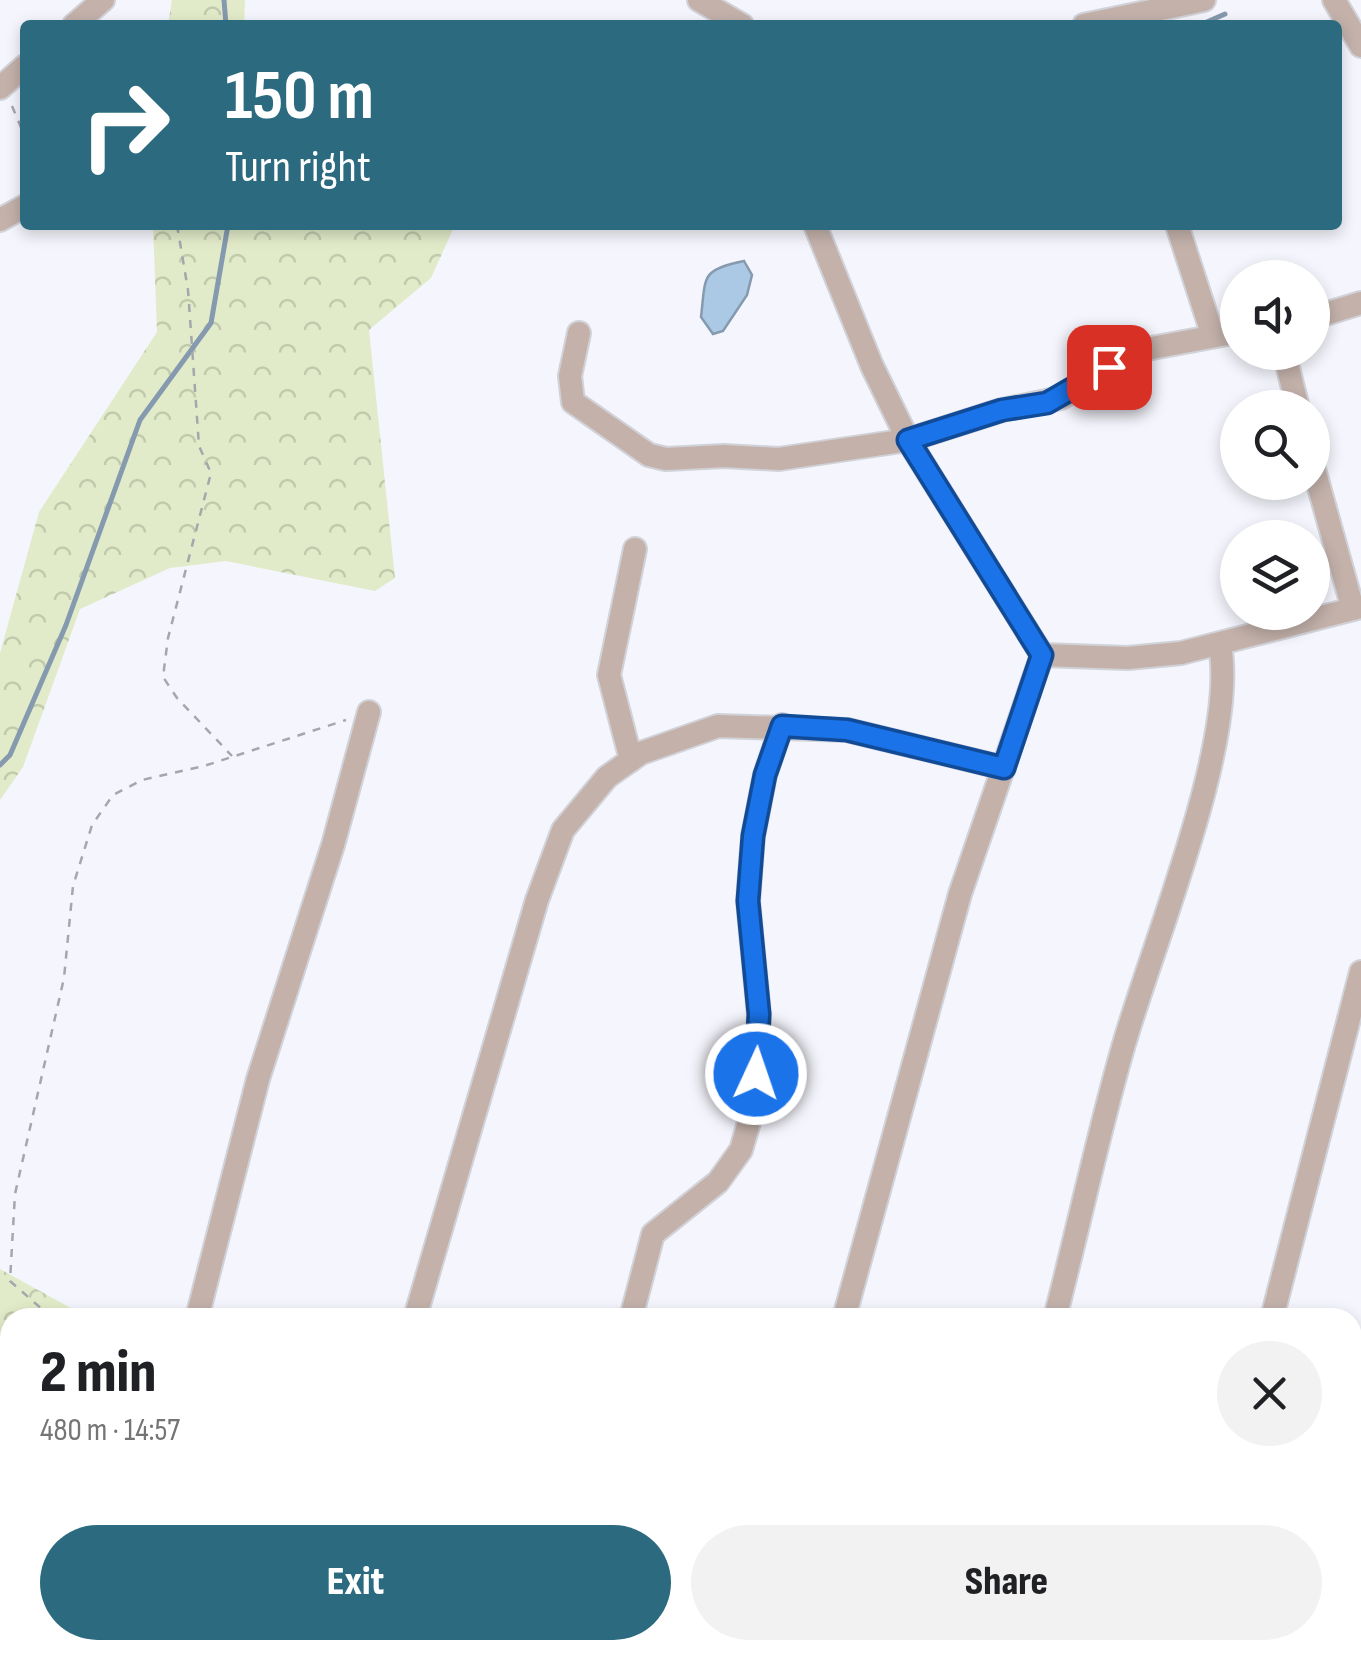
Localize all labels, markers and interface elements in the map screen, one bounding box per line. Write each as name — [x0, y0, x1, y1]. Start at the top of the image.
text: 150 m — [225, 55, 374, 139]
icon: right — [60, 60, 190, 190]
text: Turn right — [225, 140, 371, 195]
map controls — [1220, 260, 1330, 630]
button: sound — [1220, 260, 1330, 370]
pin — [1067, 325, 1152, 410]
icon: arrive — [1082, 340, 1137, 395]
button: search — [1220, 390, 1330, 500]
button: layers — [1220, 520, 1330, 630]
position arrow — [704, 1022, 808, 1126]
text: 2 min — [40, 1337, 156, 1409]
button: close — [1217, 1341, 1322, 1446]
text: 480 m · 14:57 — [40, 1411, 180, 1450]
button: Exit — [40, 1525, 671, 1640]
button: Share — [691, 1525, 1322, 1640]

